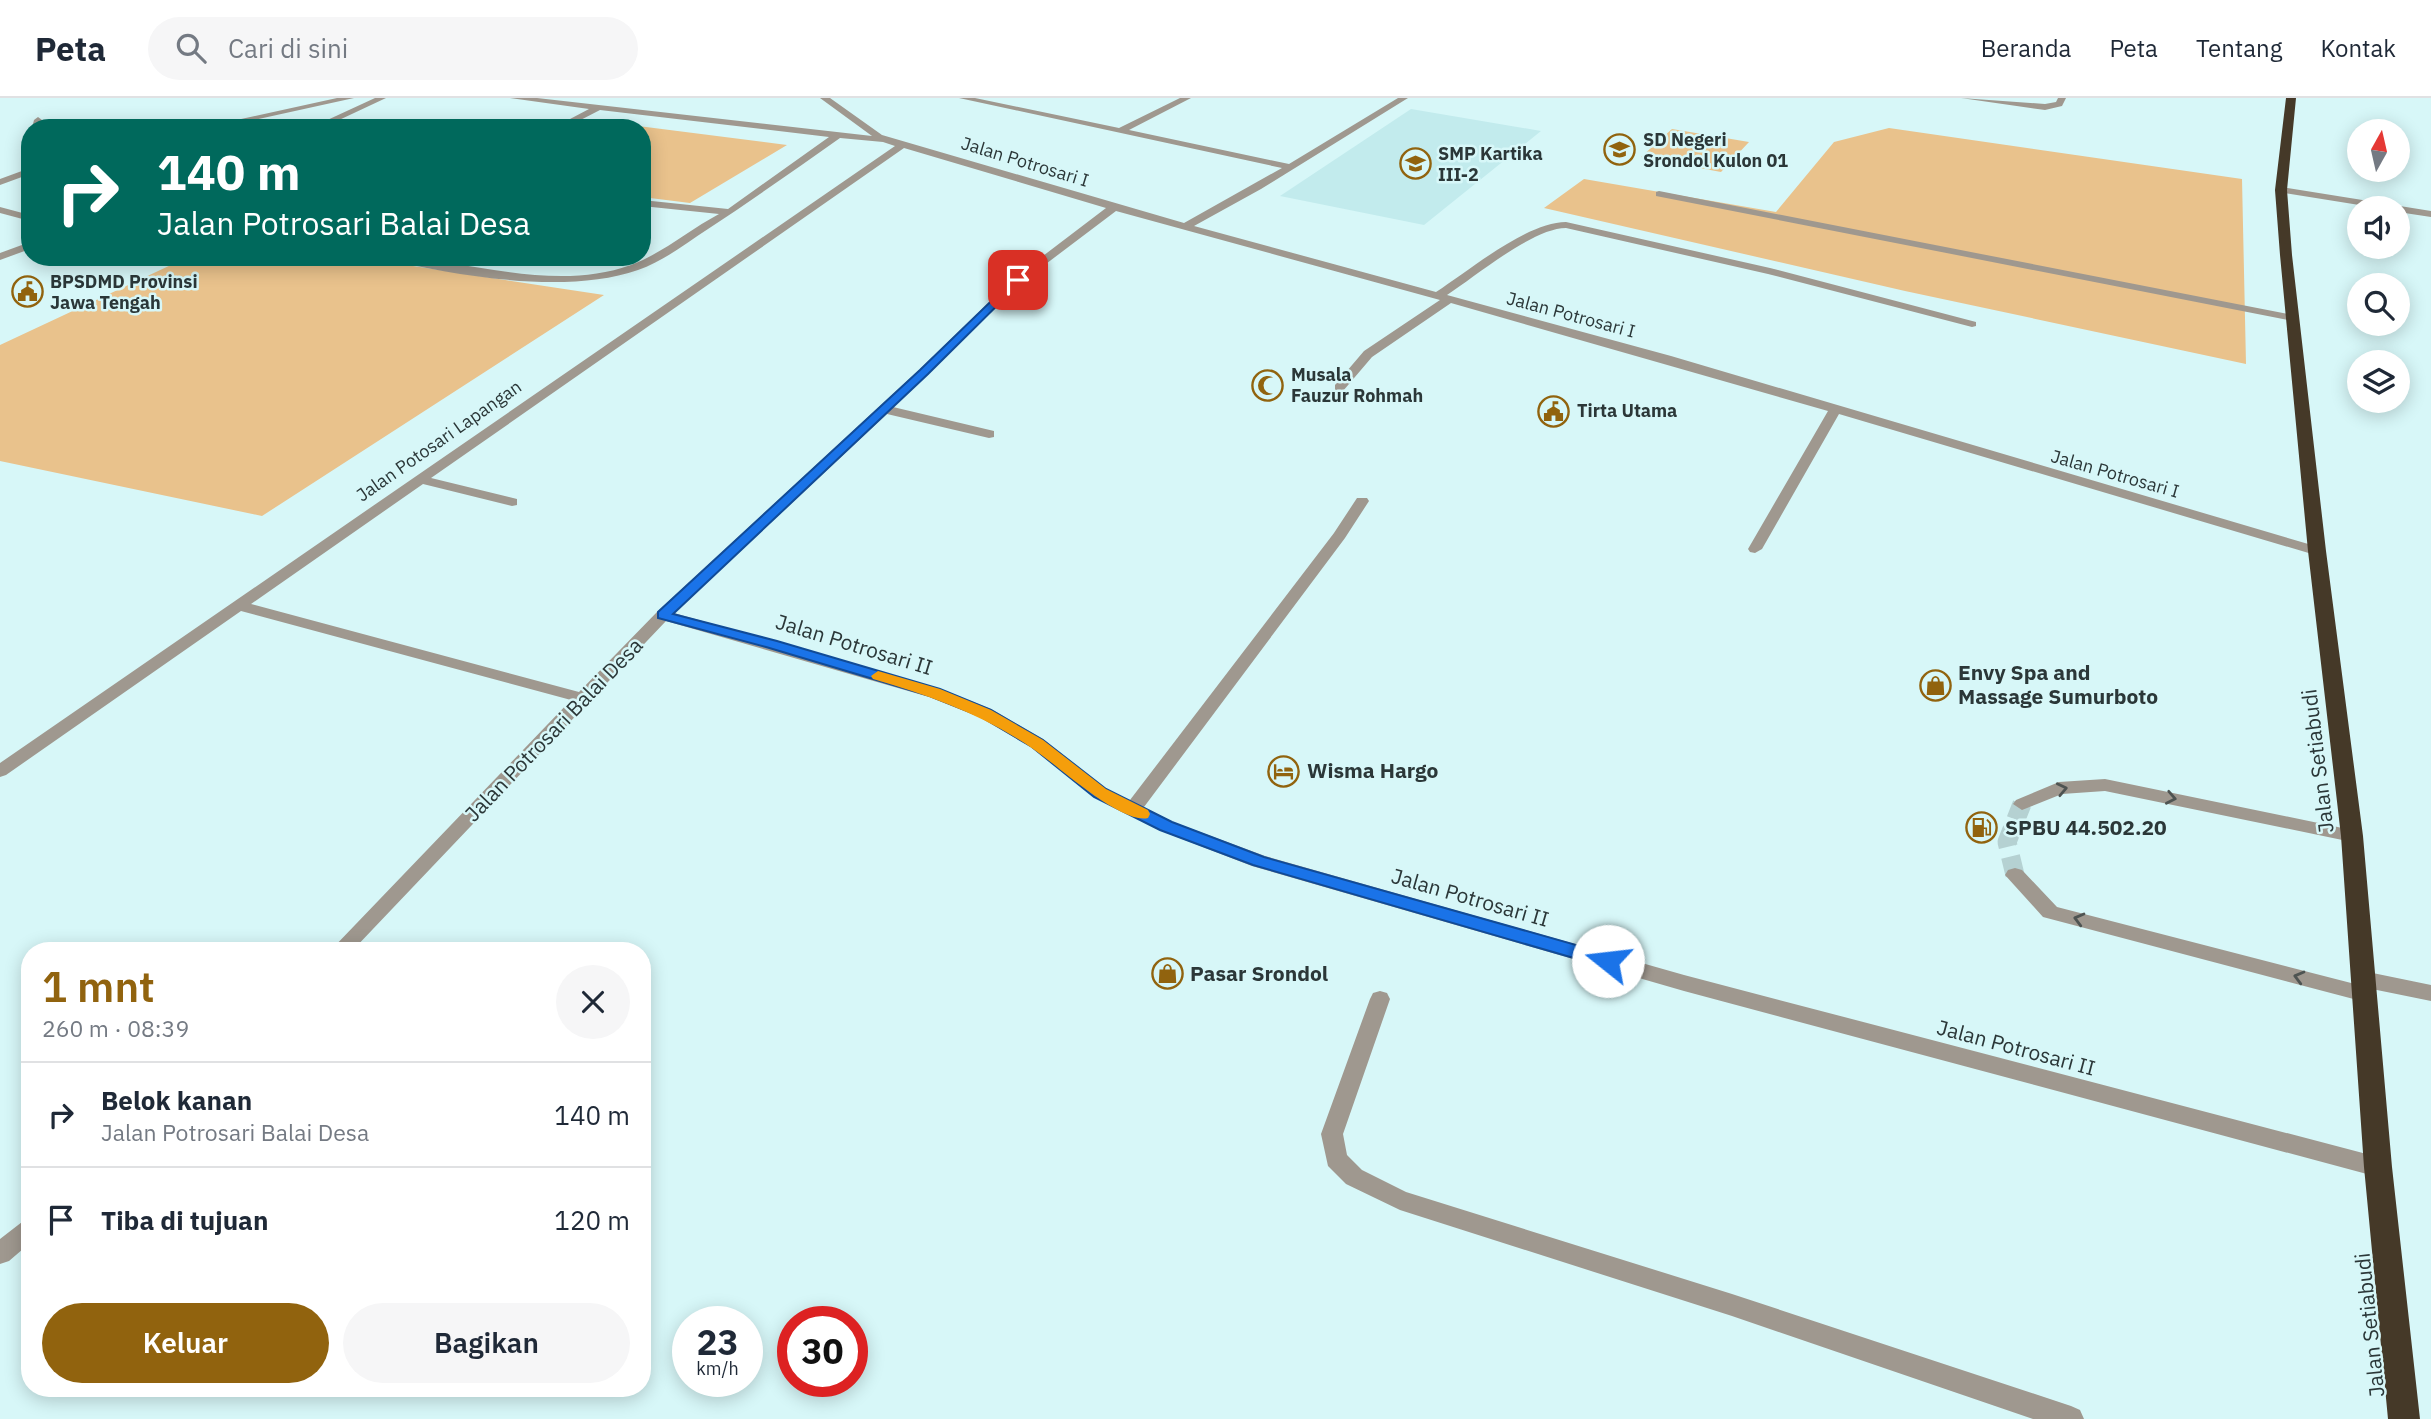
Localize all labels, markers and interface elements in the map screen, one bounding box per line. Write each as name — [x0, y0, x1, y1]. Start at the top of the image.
search box — [148, 17, 638, 80]
text: Peta — [35, 27, 106, 70]
icon: search — [172, 29, 210, 67]
text: Cari di sini — [228, 31, 348, 65]
text: Beranda — [1981, 32, 2071, 64]
text: Peta — [2109, 32, 2158, 64]
text: Tentang — [2196, 32, 2282, 64]
text: Kontak — [2320, 32, 2396, 64]
north arrow — [2347, 119, 2410, 182]
map controls — [2347, 119, 2410, 413]
place label: SD Negeri Srondol Kulon 01 — [1643, 128, 1788, 172]
street label: Jalan Potrosari I — [959, 131, 1092, 192]
school or university icon: SD Negeri Srondol Kulon 01 — [1603, 133, 1637, 167]
text: 140 m — [157, 140, 301, 203]
place label: SMP Kartika III-2 — [1438, 142, 1543, 186]
icon: right — [42, 147, 133, 238]
school or university icon: SMP Kartika III-2 — [1398, 147, 1432, 181]
button: sound — [2347, 196, 2410, 259]
text: Jalan Potrosari Balai Desa — [157, 202, 530, 244]
pin — [988, 250, 1048, 310]
icon: arrive — [999, 261, 1037, 299]
place label: BPSDMD Provinsi Jawa Tengah — [50, 270, 198, 314]
button: search — [2347, 273, 2410, 336]
public building icon: BPSDMD Provinsi Jawa Tengah — [10, 275, 44, 309]
street label: Jalan Potrosari I — [1504, 286, 1638, 343]
button: layers — [2347, 350, 2410, 413]
place label: Musala Fauzur Rohmah — [1291, 363, 1423, 407]
mosque icon: Musala Fauzur Rohmah — [1251, 368, 1285, 402]
street label: Jalan Potosari Lapangan — [352, 375, 526, 506]
public building icon: Tirta Utama — [1537, 394, 1571, 428]
place label: Tirta Utama — [1577, 399, 1677, 422]
street label: Jalan Potrosari I — [2048, 444, 2182, 503]
street label: Jalan Potrosari II — [772, 607, 936, 681]
street label: Jalan Potrosari Balai Desa — [458, 631, 648, 827]
place label: Envy Spa and Massage Sumurboto — [1958, 658, 2158, 710]
shop icon: Envy Spa and Massage Sumurboto — [1918, 668, 1952, 702]
street label: Jalan Setiabudi — [2294, 688, 2340, 835]
hotel icon: Wisma Hargo — [1267, 754, 1301, 788]
place label: Wisma Hargo — [1307, 756, 1439, 784]
one-way arrow — [2056, 782, 2068, 797]
one-way arrow — [2165, 790, 2177, 805]
fuel station icon: SPBU 44.502.20 — [1965, 811, 1999, 845]
place label: SPBU 44.502.20 — [2005, 813, 2167, 841]
street label: Jalan Potrosari II — [1388, 861, 1552, 933]
one-way arrow — [2073, 913, 2085, 927]
position arrow — [1571, 924, 1645, 998]
shop icon: Pasar Srondol — [1150, 957, 1184, 991]
text: 1 mnt — [42, 959, 155, 1014]
place label: Pasar Srondol — [1190, 959, 1328, 987]
button: close — [556, 965, 630, 1039]
one-way arrow — [2293, 971, 2305, 985]
street label: Jalan Potrosari II — [1934, 1012, 2098, 1082]
text: 260 m · 08:39 — [42, 1013, 189, 1043]
text: Belok kanan — [101, 1083, 252, 1117]
icon: right — [42, 1096, 80, 1134]
text: 140 m — [554, 1098, 630, 1132]
text: Jalan Potrosari Balai Desa — [101, 1117, 369, 1147]
icon: arrive — [42, 1201, 80, 1239]
text: Tiba di tujuan — [101, 1203, 268, 1237]
text: 120 m — [554, 1203, 630, 1237]
street label: Jalan Setiabudi — [2348, 1252, 2390, 1399]
button: Keluar — [42, 1303, 329, 1383]
button: Bagikan — [343, 1303, 630, 1383]
speed limit sign: 30 — [777, 1306, 868, 1397]
text: 23 — [696, 1319, 739, 1365]
text: km/h — [696, 1357, 739, 1380]

